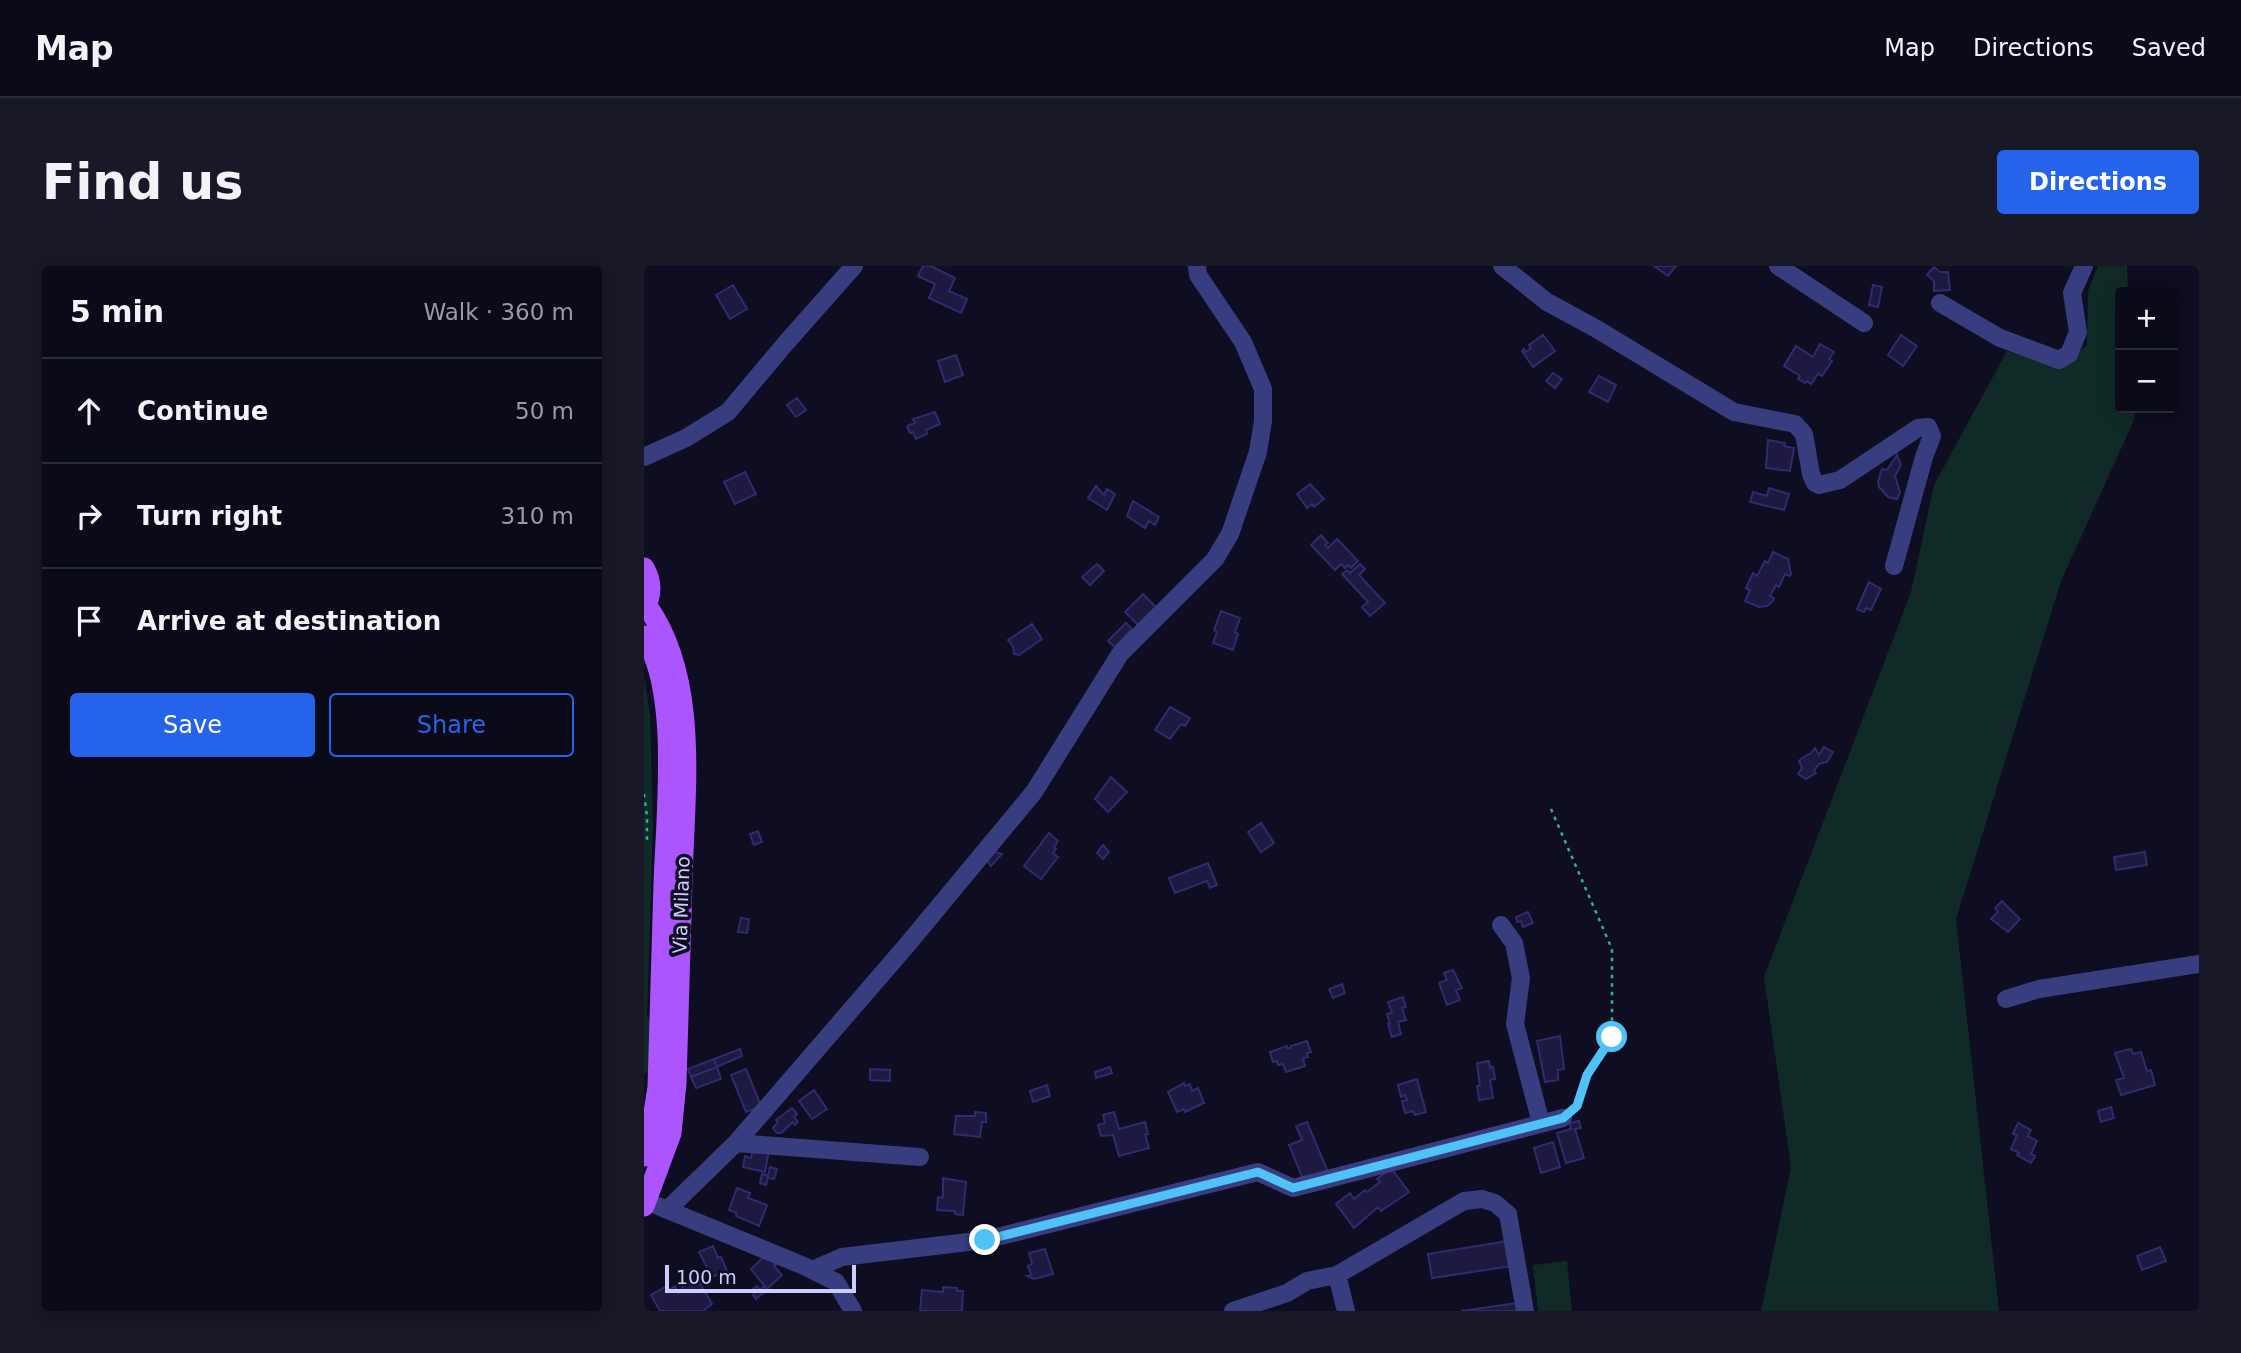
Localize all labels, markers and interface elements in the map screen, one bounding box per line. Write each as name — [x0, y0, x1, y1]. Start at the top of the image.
text: Map — [35, 29, 114, 68]
text: Map — [1884, 34, 1935, 62]
text: Directions — [1973, 34, 2094, 62]
text: Saved — [2132, 34, 2206, 62]
button: Directions — [1997, 150, 2199, 214]
text: Find us — [42, 154, 243, 211]
map controls — [2115, 287, 2178, 413]
button: + — [2115, 287, 2178, 350]
text: 5 min — [70, 294, 164, 329]
text: Walk · 360 m — [423, 299, 574, 325]
button: − — [2115, 350, 2178, 413]
icon: ahead — [70, 392, 108, 430]
text: Continue — [137, 396, 268, 426]
text: 50 m — [515, 398, 574, 424]
icon: right — [70, 497, 108, 535]
text: Turn right — [137, 501, 282, 531]
text: 310 m — [500, 503, 574, 529]
icon: arrive — [70, 602, 108, 640]
text: Arrive at destination — [137, 606, 441, 636]
button: Save — [70, 693, 315, 757]
button: Share — [329, 693, 574, 757]
street label: Via Milano — [668, 856, 694, 954]
route start — [1596, 1021, 1627, 1052]
route end — [969, 1224, 1000, 1255]
scale bar — [665, 1262, 856, 1294]
text: 100 m — [676, 1266, 737, 1288]

